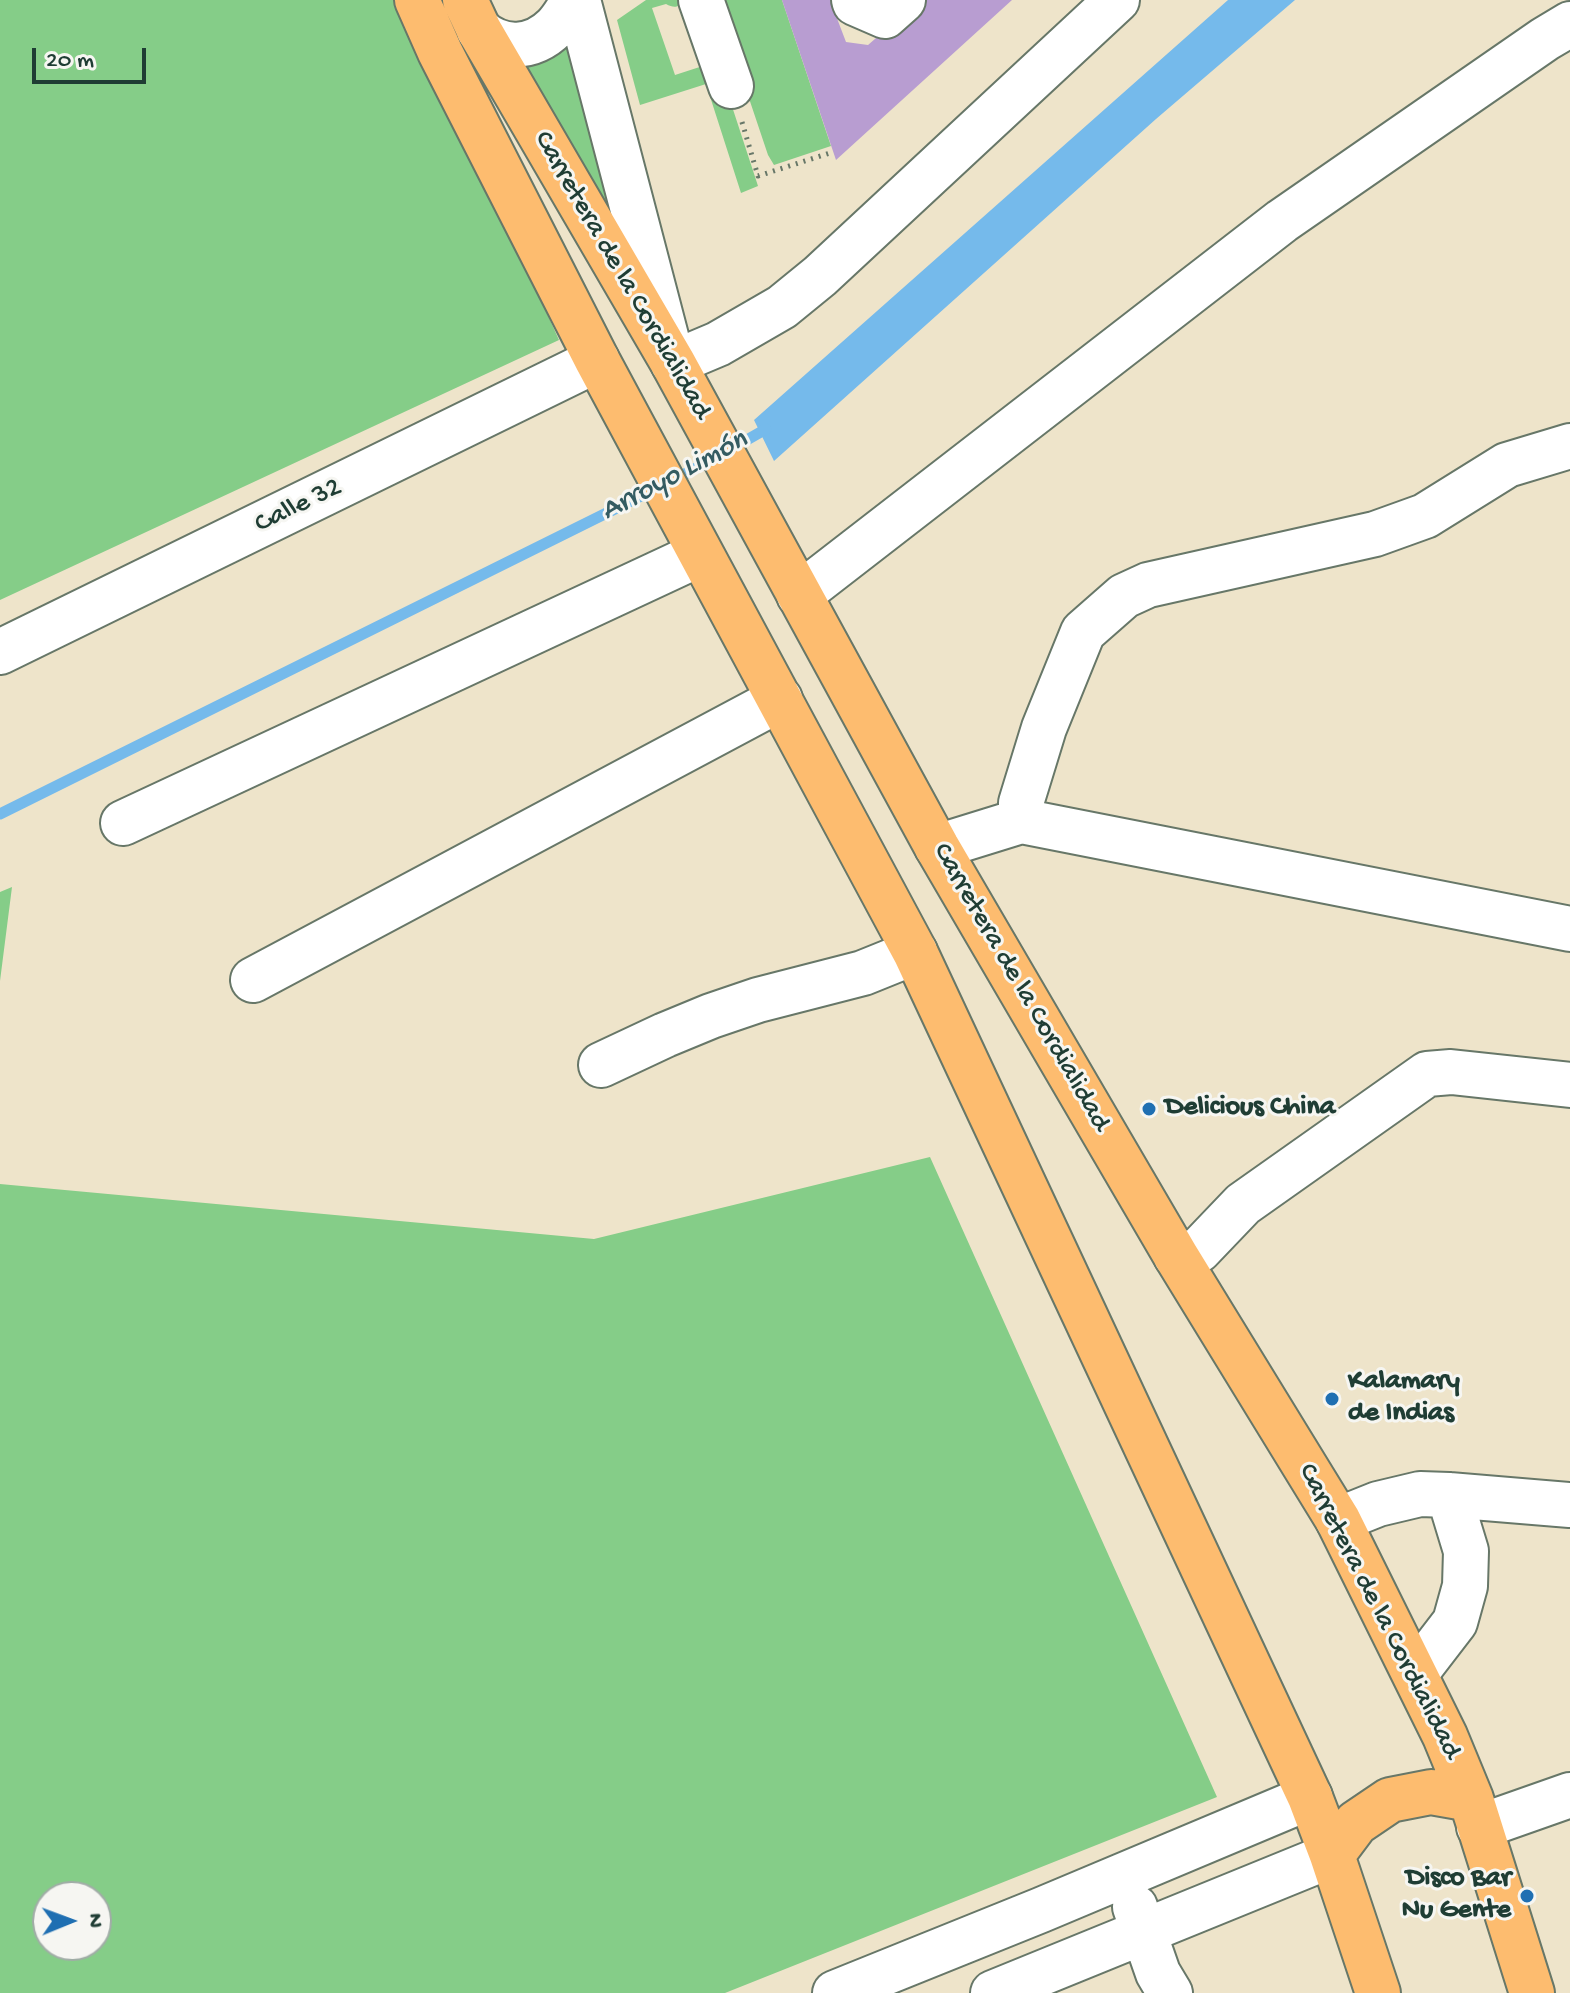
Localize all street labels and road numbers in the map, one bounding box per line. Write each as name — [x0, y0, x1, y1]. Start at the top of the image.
street label: Carretera de la Cordialidad — [525, 126, 717, 426]
street label: Calle 32 — [250, 472, 348, 542]
street label: Carretera de la Cordialidad — [924, 838, 1116, 1138]
street label: Carretera de la Cordialidad — [1289, 1459, 1467, 1765]

